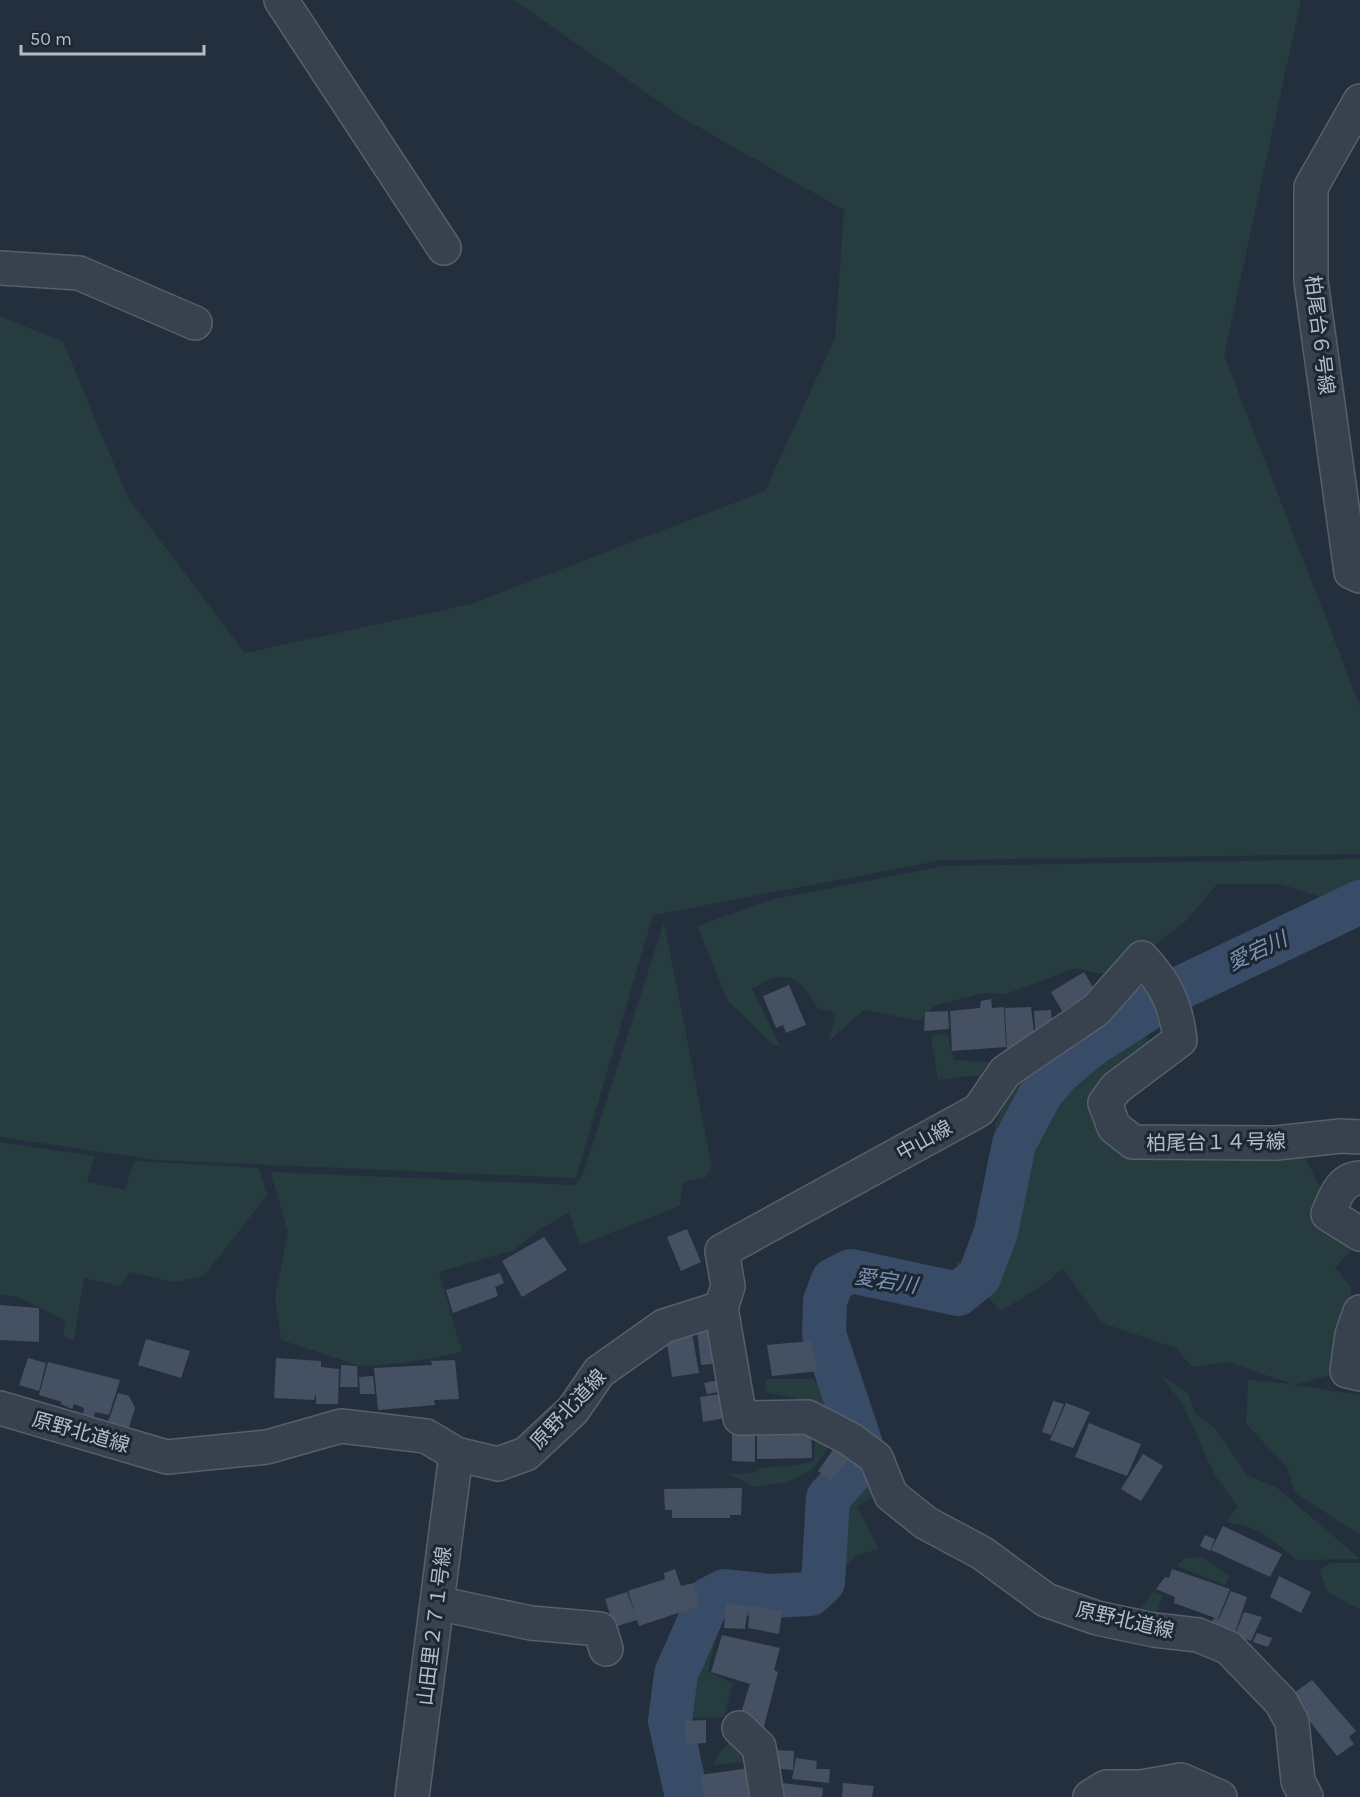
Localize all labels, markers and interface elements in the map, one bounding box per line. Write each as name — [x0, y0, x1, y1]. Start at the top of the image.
scale bar — [21, 18, 204, 56]
text: 50 m — [30, 28, 72, 50]
street label: 柏尾台６号線 — [1301, 274, 1338, 396]
water label: 愛宕川 — [1223, 926, 1292, 975]
street label: 中山線 — [892, 1116, 956, 1165]
street label: 柏尾台１４号線 — [1146, 1130, 1286, 1155]
water label: 愛宕川 — [853, 1264, 921, 1298]
street label: 原野北道線 — [526, 1365, 611, 1454]
street label: 原野北道線 — [30, 1408, 132, 1457]
street label: 山田里２７１号線 — [413, 1545, 456, 1707]
street label: 原野北道線 — [1074, 1598, 1176, 1643]

